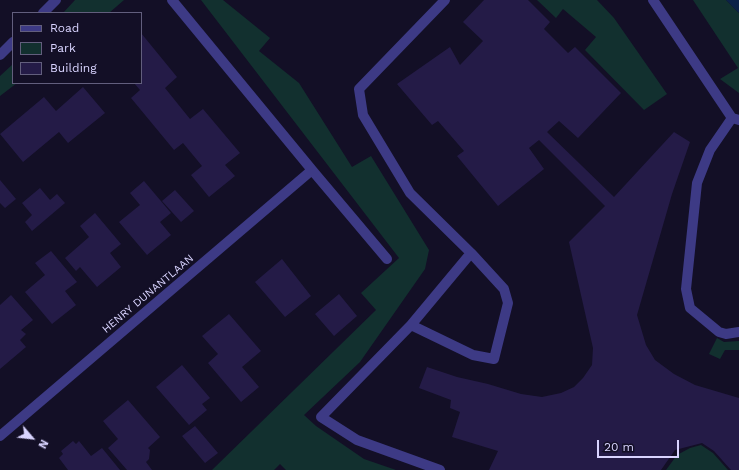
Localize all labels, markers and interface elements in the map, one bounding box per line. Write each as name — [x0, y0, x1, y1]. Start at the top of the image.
legend — [12, 12, 142, 84]
text: Road — [50, 21, 79, 35]
text: Park — [50, 41, 76, 55]
text: Building — [50, 61, 97, 75]
street label: HENRY DUNANTLAAN — [100, 252, 196, 336]
north arrow — [12, 418, 52, 458]
scale bar — [599, 432, 681, 458]
text: N — [35, 437, 51, 451]
text: 20 m — [604, 440, 634, 454]

